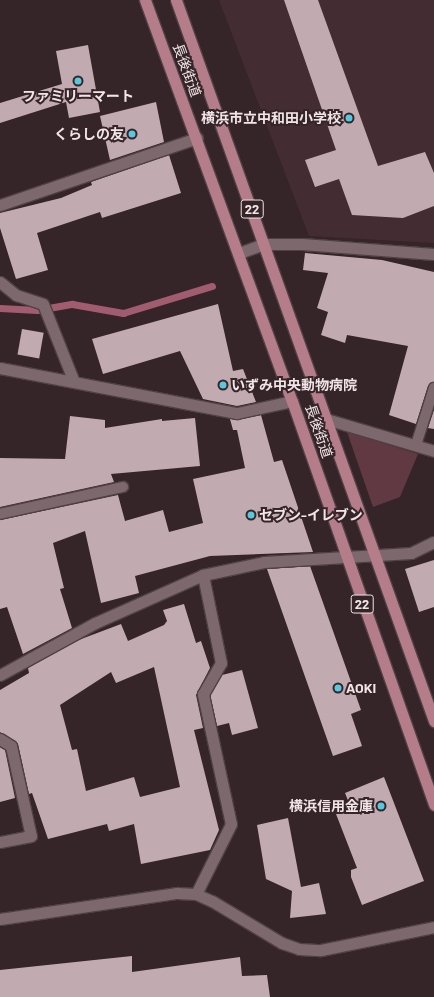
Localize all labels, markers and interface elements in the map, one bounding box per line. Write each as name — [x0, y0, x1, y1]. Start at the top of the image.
street label: 長後街道 — [170, 41, 204, 99]
marker: ファミリーマート — [73, 76, 83, 86]
place label: ファミリーマート — [22, 88, 134, 104]
place label: 横浜市立中和田小学校 — [201, 110, 341, 126]
marker: 横浜市立中和田小学校 — [344, 113, 354, 123]
place label: くらしの友 — [54, 126, 124, 142]
marker: くらしの友 — [127, 129, 137, 139]
road number: 22 — [240, 198, 264, 220]
place label: いずみ中央動物病院 — [231, 377, 357, 393]
marker: いずみ中央動物病院 — [218, 380, 228, 390]
street label: 長後街道 — [302, 402, 336, 460]
place label: セブン-イレブン — [259, 507, 363, 523]
marker: セブン-イレブン — [246, 510, 256, 520]
road number: 22 — [350, 593, 374, 615]
place label: AOKI — [346, 680, 376, 696]
marker: AOKI — [333, 683, 343, 693]
place label: 横浜信用金庫 — [289, 798, 373, 814]
marker: 横浜信用金庫 — [376, 801, 386, 811]

